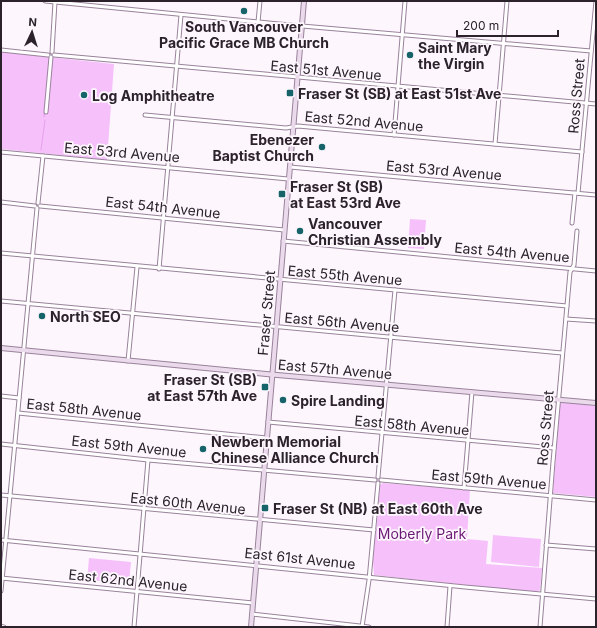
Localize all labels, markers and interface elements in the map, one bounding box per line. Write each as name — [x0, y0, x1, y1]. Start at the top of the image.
marker: South Vancouver Pacific Grace MB Church — [239, 6, 249, 16]
north arrow — [12, 12, 52, 52]
scale bar — [457, 12, 558, 38]
text: N — [28, 15, 37, 29]
place label: South Vancouver Pacific Grace MB Church — [159, 18, 329, 51]
text: 200 m — [463, 18, 499, 33]
place label: Saint Mary the Virgin — [418, 39, 492, 72]
marker: Saint Mary the Virgin — [405, 50, 415, 60]
street label: East 51st Avenue — [270, 57, 382, 83]
street label: Ross Street — [564, 57, 588, 134]
place label: Fraser St (SB) at East 51st Ave — [298, 85, 501, 102]
place label: Log Amphitheatre — [92, 87, 215, 104]
marker: Fraser St (SB) at East 51st Ave — [285, 88, 295, 98]
marker: Log Amphitheatre — [79, 90, 89, 100]
street label: East 52nd Avenue — [304, 107, 424, 135]
place label: Ebenezer Baptist Church — [212, 131, 314, 164]
street label: East 53rd Avenue — [63, 138, 181, 166]
marker: Ebenezer Baptist Church — [317, 142, 327, 152]
street label: East 53rd Avenue — [385, 156, 503, 184]
place label: Fraser St (SB) at East 53rd Ave — [290, 178, 401, 211]
marker: Fraser St (SB) at East 53rd Ave — [277, 189, 287, 199]
street label: East 54th Avenue — [105, 192, 221, 222]
place label: Vancouver Christian Assembly — [308, 215, 442, 248]
marker: Vancouver Christian Assembly — [295, 226, 305, 236]
street label: East 54th Avenue — [454, 238, 570, 266]
street label: East 55th Avenue — [287, 262, 403, 288]
street label: Fraser Street — [254, 269, 278, 356]
place label: North SEO — [50, 308, 121, 325]
street label: East 56th Avenue — [284, 309, 400, 335]
marker: North SEO — [37, 311, 47, 321]
street label: East 57th Avenue — [277, 356, 393, 382]
place label: Fraser St (SB) at East 57th Ave — [147, 371, 257, 404]
marker: Fraser St (SB) at East 57th Ave — [260, 382, 270, 392]
street label: Ross Street — [533, 389, 557, 466]
place label: Spire Landing — [291, 392, 385, 409]
street label: East 58th Avenue — [26, 395, 142, 423]
marker: Spire Landing — [278, 395, 288, 405]
street label: East 58th Avenue — [354, 412, 470, 438]
street label: East 59th Avenue — [71, 432, 187, 460]
place label: Newbern Memorial Chinese Alliance Church — [211, 433, 379, 466]
marker: Newbern Memorial Chinese Alliance Church — [198, 444, 208, 454]
street label: East 59th Avenue — [431, 465, 547, 493]
street label: East 60th Avenue — [129, 488, 247, 518]
place label: Fraser St (NB) at East 60th Ave — [273, 500, 483, 517]
marker: Fraser St (NB) at East 60th Ave — [260, 503, 270, 513]
park label: Moberly Park — [378, 525, 467, 542]
street label: East 61st Avenue — [244, 544, 356, 572]
street label: East 62nd Avenue — [68, 565, 188, 595]

